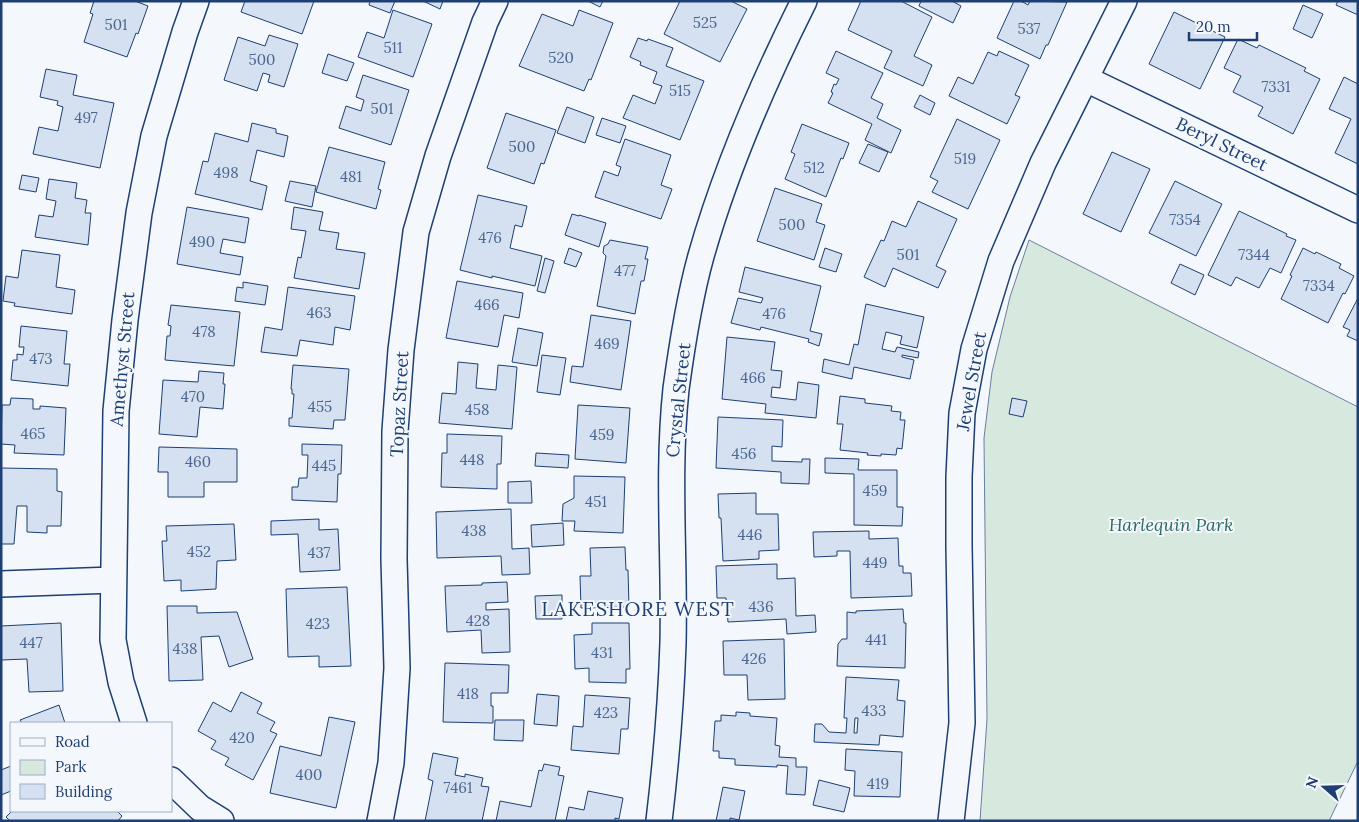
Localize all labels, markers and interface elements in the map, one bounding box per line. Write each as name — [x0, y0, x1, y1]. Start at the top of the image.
scale bar — [1189, 10, 1256, 42]
house number: 525 — [693, 13, 717, 32]
house number: 501 — [105, 15, 127, 34]
text: 20 m — [1196, 17, 1231, 36]
house number: 537 — [1017, 19, 1041, 38]
house number: 511 — [383, 38, 403, 57]
house number: 520 — [548, 48, 574, 67]
house number: 500 — [249, 50, 275, 69]
house number: 7331 — [1261, 77, 1291, 96]
house number: 515 — [669, 81, 691, 100]
house number: 501 — [371, 99, 393, 118]
house number: 497 — [74, 108, 98, 127]
street label: Beryl Street — [1172, 112, 1272, 176]
house number: 500 — [509, 137, 535, 156]
house number: 519 — [954, 149, 976, 168]
house number: 512 — [803, 158, 825, 177]
house number: 498 — [213, 163, 239, 182]
house number: 481 — [340, 167, 362, 186]
house number: 7354 — [1169, 210, 1201, 229]
house number: 500 — [779, 215, 805, 234]
house number: 476 — [478, 228, 502, 247]
house number: 490 — [189, 232, 215, 251]
house number: 501 — [897, 245, 919, 264]
house number: 7344 — [1238, 245, 1270, 264]
house number: 477 — [614, 261, 636, 280]
house number: 7334 — [1303, 276, 1335, 295]
street label: Amethyst Street — [105, 291, 139, 428]
house number: 466 — [474, 295, 500, 314]
house number: 463 — [306, 303, 332, 322]
house number: 476 — [762, 304, 786, 323]
house number: 478 — [192, 322, 216, 341]
street label: Jewel Street — [951, 329, 991, 434]
house number: 469 — [594, 334, 620, 353]
street label: Crystal Street — [661, 341, 695, 459]
house number: 473 — [29, 349, 53, 368]
street label: Topaz Street — [385, 350, 413, 458]
house number: 466 — [740, 368, 766, 387]
house number: 470 — [181, 387, 205, 406]
house number: 455 — [308, 397, 332, 416]
house number: 458 — [465, 400, 489, 419]
house number: 465 — [21, 424, 45, 443]
house number: 459 — [590, 425, 614, 444]
house number: 456 — [732, 444, 756, 463]
house number: 448 — [460, 450, 484, 469]
house number: 460 — [185, 452, 211, 471]
house number: 445 — [312, 456, 336, 475]
house number: 459 — [863, 481, 887, 500]
house number: 451 — [585, 492, 607, 511]
park label: Harlequin Park — [1109, 513, 1233, 536]
house number: 438 — [462, 521, 486, 540]
house number: 446 — [738, 525, 762, 544]
house number: 452 — [187, 542, 211, 561]
house number: 437 — [307, 543, 331, 562]
house number: 449 — [863, 553, 887, 572]
district label: LAKESHORE WEST — [541, 596, 735, 621]
house number: 436 — [748, 597, 774, 616]
house number: 428 — [466, 611, 490, 630]
house number: 423 — [306, 614, 330, 633]
house number: 441 — [865, 630, 887, 649]
house number: 447 — [19, 633, 43, 652]
house number: 438 — [173, 639, 197, 658]
house number: 431 — [591, 643, 613, 662]
house number: 426 — [742, 649, 766, 668]
house number: 418 — [457, 684, 479, 703]
house number: 433 — [862, 701, 886, 720]
house number: 423 — [594, 703, 618, 722]
legend — [10, 722, 172, 812]
house number: 420 — [229, 728, 255, 747]
text: Road — [55, 732, 90, 751]
text: Park — [55, 757, 86, 776]
north arrow — [1299, 762, 1349, 812]
house number: 400 — [296, 765, 322, 784]
house number: 419 — [867, 774, 889, 793]
text: N — [1301, 774, 1322, 791]
house number: 7461 — [444, 778, 472, 797]
text: Building — [55, 782, 113, 801]

